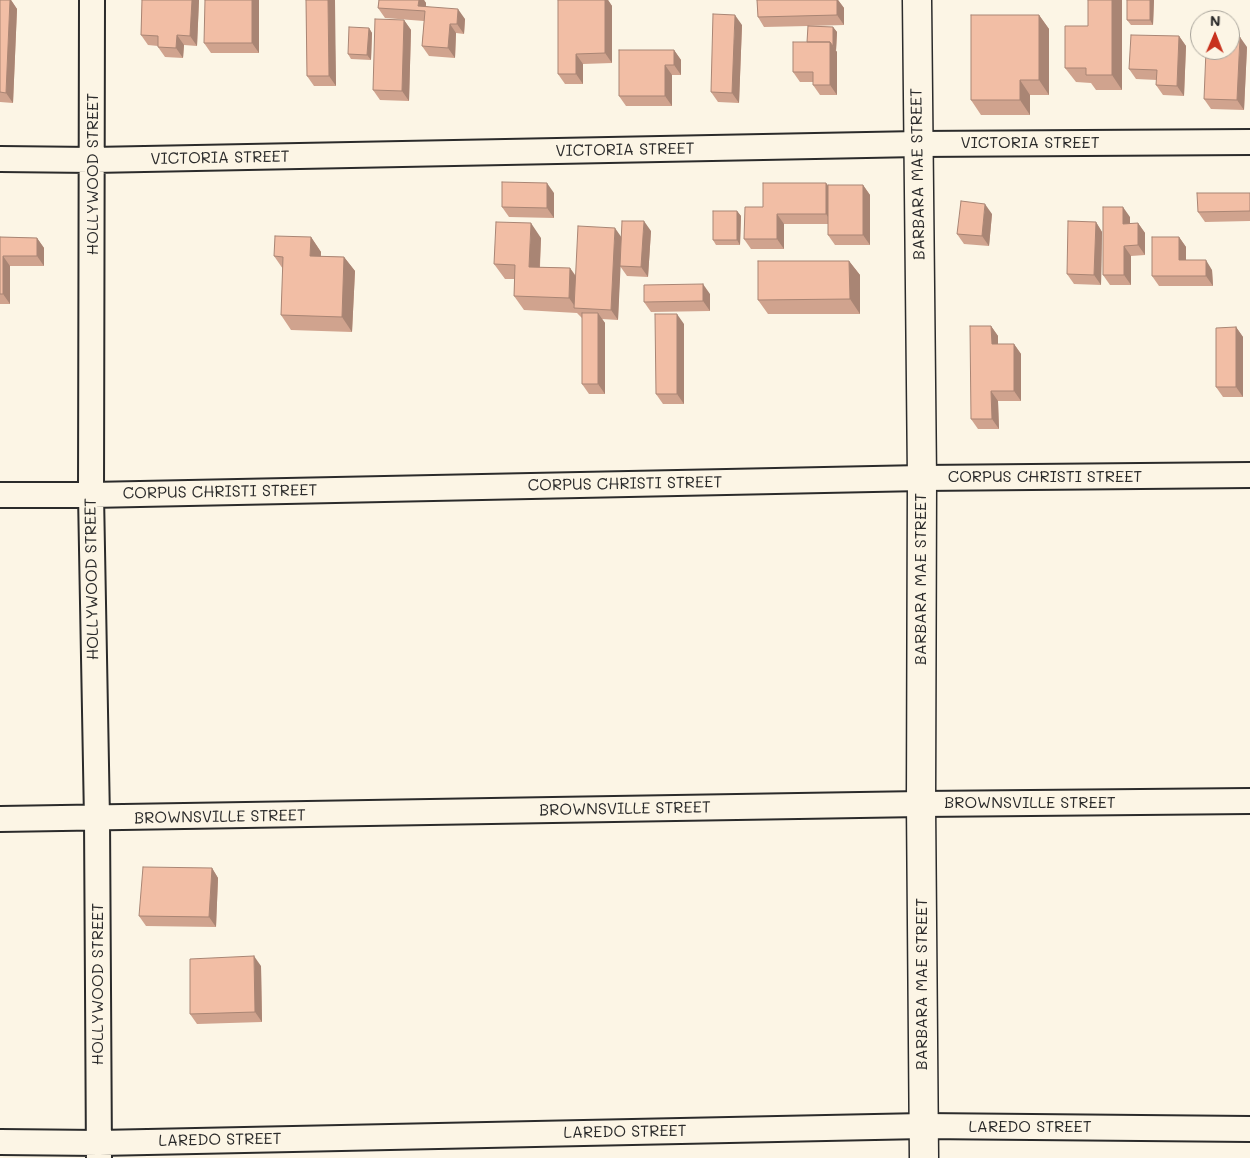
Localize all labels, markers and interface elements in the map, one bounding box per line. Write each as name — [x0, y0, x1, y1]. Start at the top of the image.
north arrow — [1190, 10, 1240, 60]
text: N — [1210, 11, 1221, 30]
street label: BARBARA MAE STREET — [907, 88, 929, 260]
street label: HOLLYWOOD STREET — [83, 93, 103, 255]
street label: VICTORIA STREET — [960, 133, 1100, 153]
street label: VICTORIA STREET — [555, 139, 695, 161]
street label: VICTORIA STREET — [150, 147, 290, 169]
street label: CORPUS CHRISTI STREET — [948, 467, 1142, 487]
street label: CORPUS CHRISTI STREET — [528, 473, 722, 495]
street label: CORPUS CHRISTI STREET — [123, 481, 317, 503]
street label: BARBARA MAE STREET — [911, 493, 931, 665]
street label: HOLLYWOOD STREET — [81, 498, 103, 660]
street label: BROWNSVILLE STREET — [944, 793, 1116, 813]
street label: BROWNSVILLE STREET — [539, 798, 711, 820]
street label: BROWNSVILLE STREET — [134, 806, 306, 828]
street label: BARBARA MAE STREET — [912, 898, 932, 1070]
street label: HOLLYWOOD STREET — [88, 903, 108, 1065]
street label: LAREDO STREET — [968, 1117, 1092, 1137]
street label: LAREDO STREET — [563, 1121, 687, 1143]
street label: LAREDO STREET — [158, 1129, 282, 1151]

